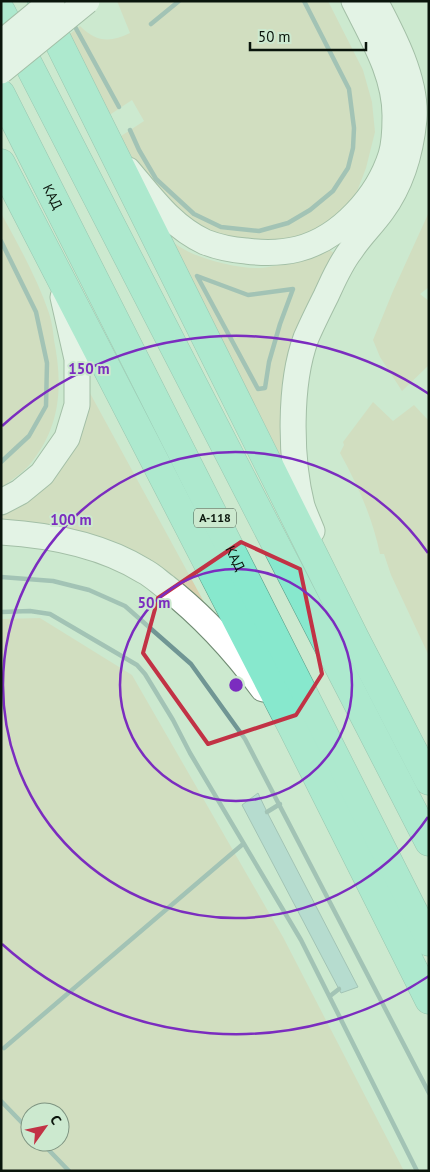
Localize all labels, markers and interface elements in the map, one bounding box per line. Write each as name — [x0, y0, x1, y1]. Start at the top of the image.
scale bar — [250, 20, 366, 52]
text: 50 m — [258, 27, 291, 46]
street label: КАД — [39, 181, 67, 212]
text: 150 m — [68, 359, 110, 378]
road number: А-118 — [194, 508, 236, 528]
text: 100 m — [50, 510, 92, 529]
street label: КАД — [221, 543, 249, 574]
text: 50 m — [138, 593, 170, 612]
centre of rings — [227, 676, 245, 694]
north arrow — [20, 1102, 70, 1152]
text: С — [46, 1112, 66, 1128]

